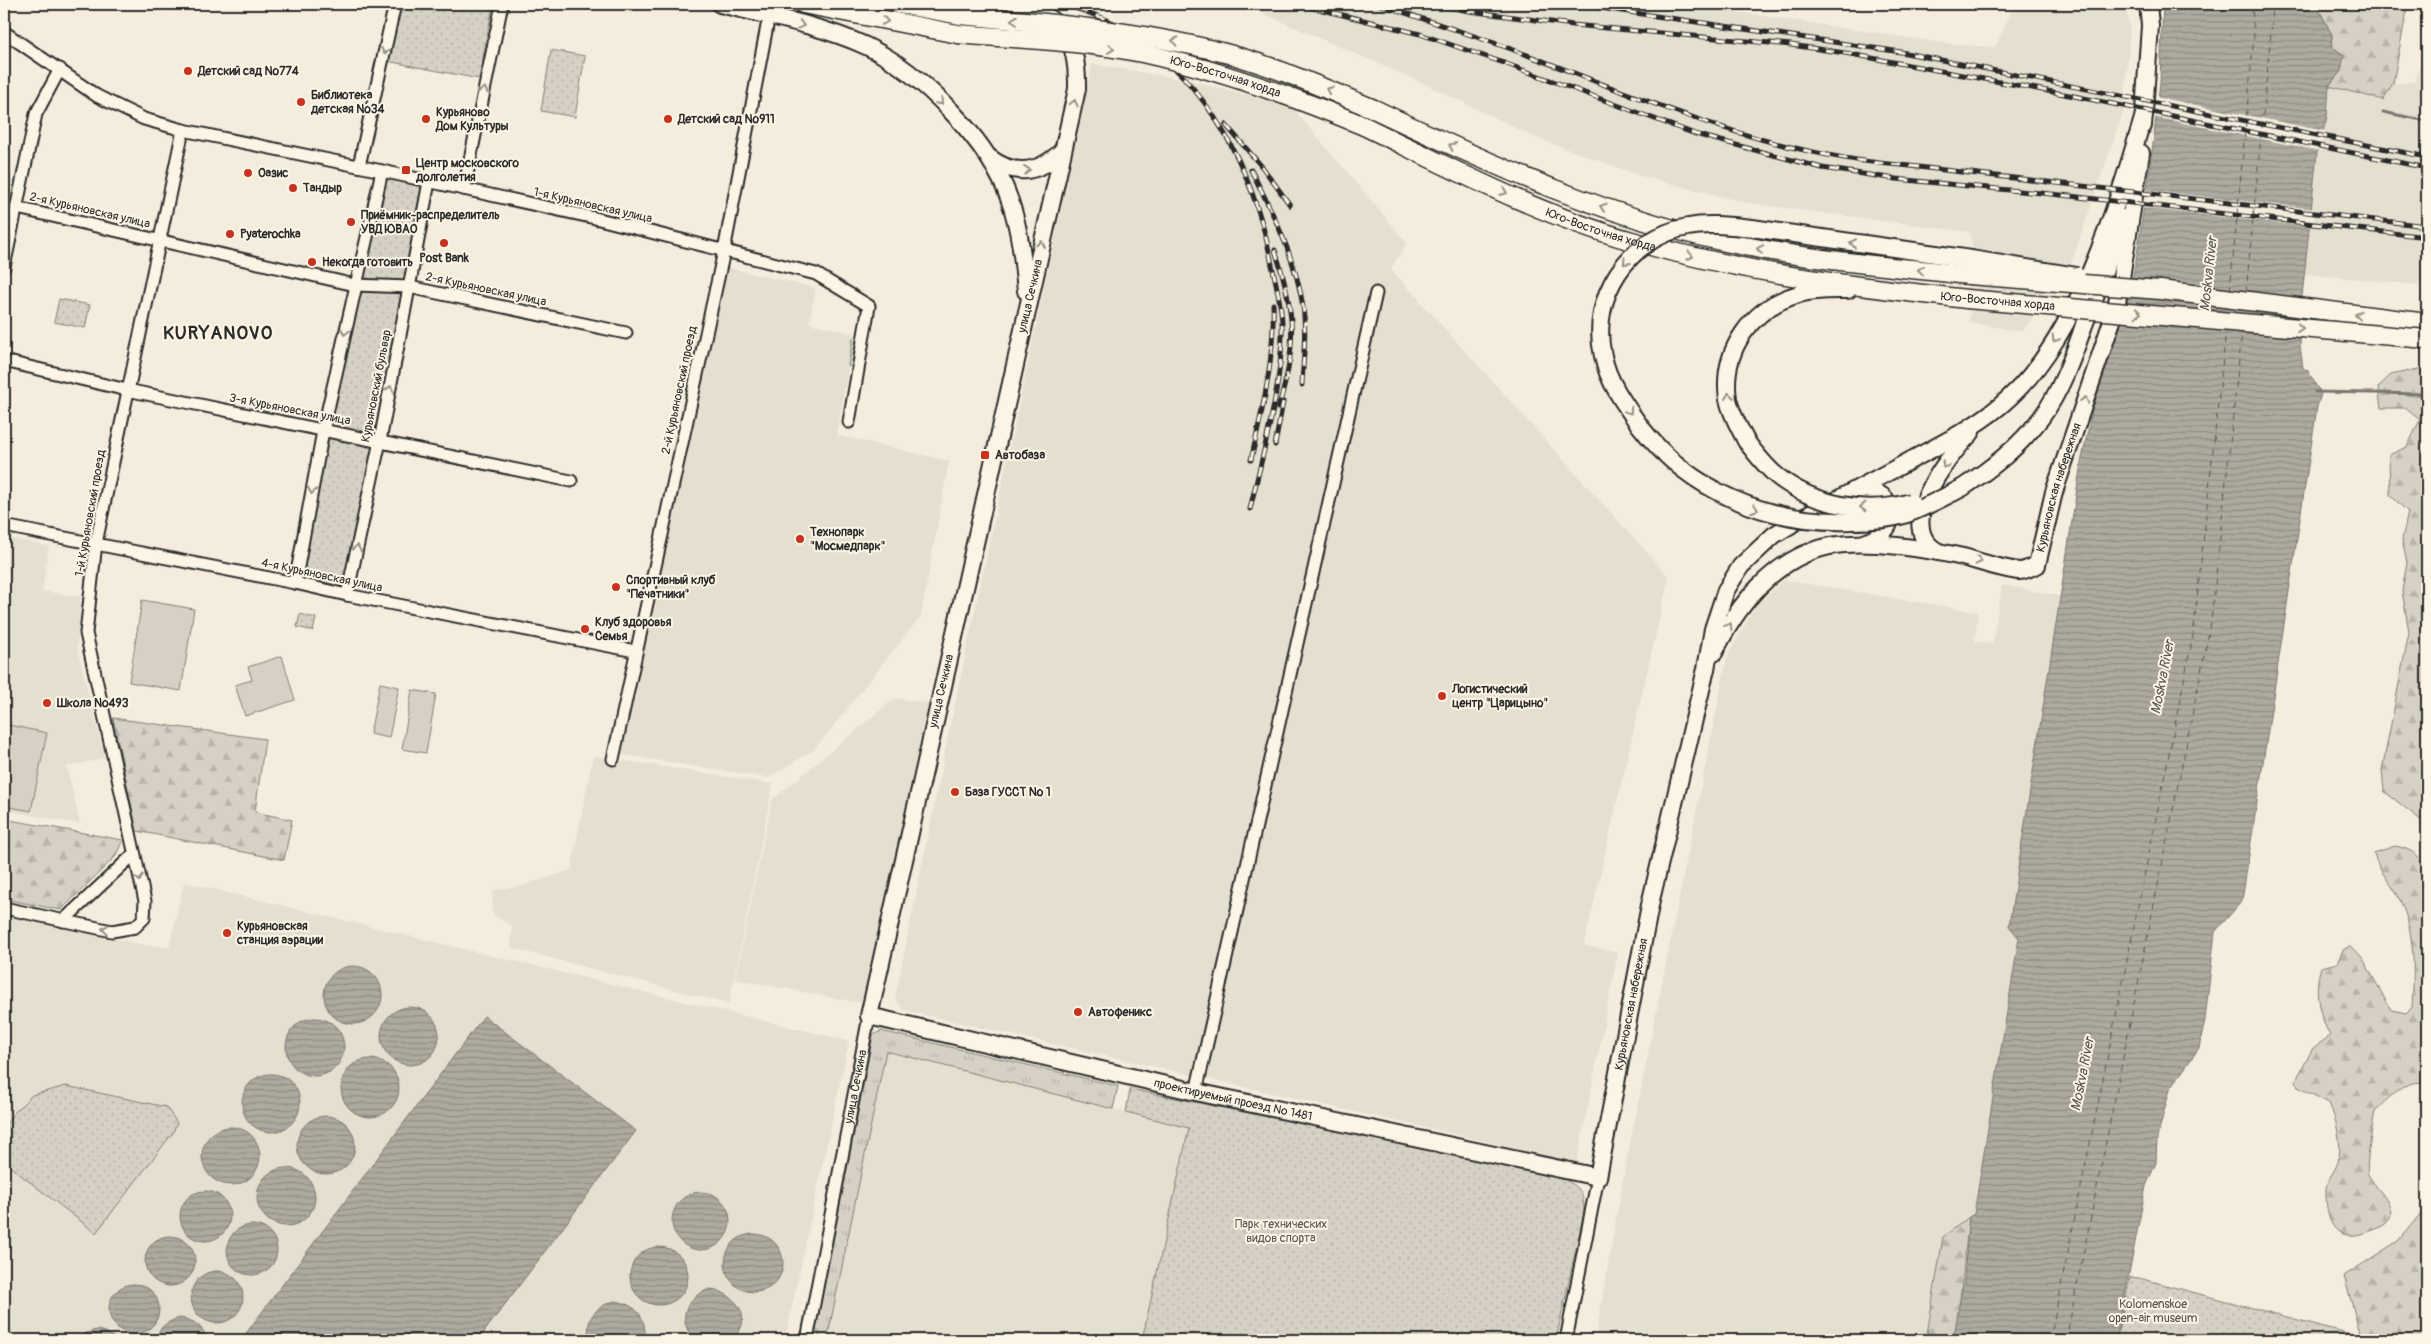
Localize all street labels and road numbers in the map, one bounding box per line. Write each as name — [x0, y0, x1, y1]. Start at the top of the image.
street label: Юго-Восточная хорда — [1169, 53, 1283, 101]
street label: 1-я Курьяновская улица — [532, 185, 654, 227]
street label: 2-я Курьяновская улица — [28, 189, 152, 232]
street label: Юго-Восточная хорда — [1544, 205, 1658, 255]
street label: улица Сечкина — [1015, 257, 1046, 335]
street label: 2-я Курьяновская улица — [424, 269, 548, 310]
street label: Юго-Восточная хорда — [1940, 289, 2056, 314]
street label: 2-й Курьяновский проезд — [659, 324, 701, 455]
street label: Курьяновский бульвар — [358, 328, 395, 444]
street label: 3-я Курьяновская улица — [228, 390, 352, 429]
street label: Курьяновская набережная — [2033, 421, 2085, 554]
street label: 1-й Курьяновский проезд — [72, 448, 109, 578]
street label: 4-я Курьяновская улица — [260, 555, 384, 596]
street label: улица Сечкина — [926, 652, 957, 730]
street label: Курьяновская набережная — [1612, 937, 1652, 1071]
street label: улица Сечкина — [841, 1048, 870, 1126]
street label: проектируемый проезд № 1481 — [1152, 1075, 1314, 1124]

